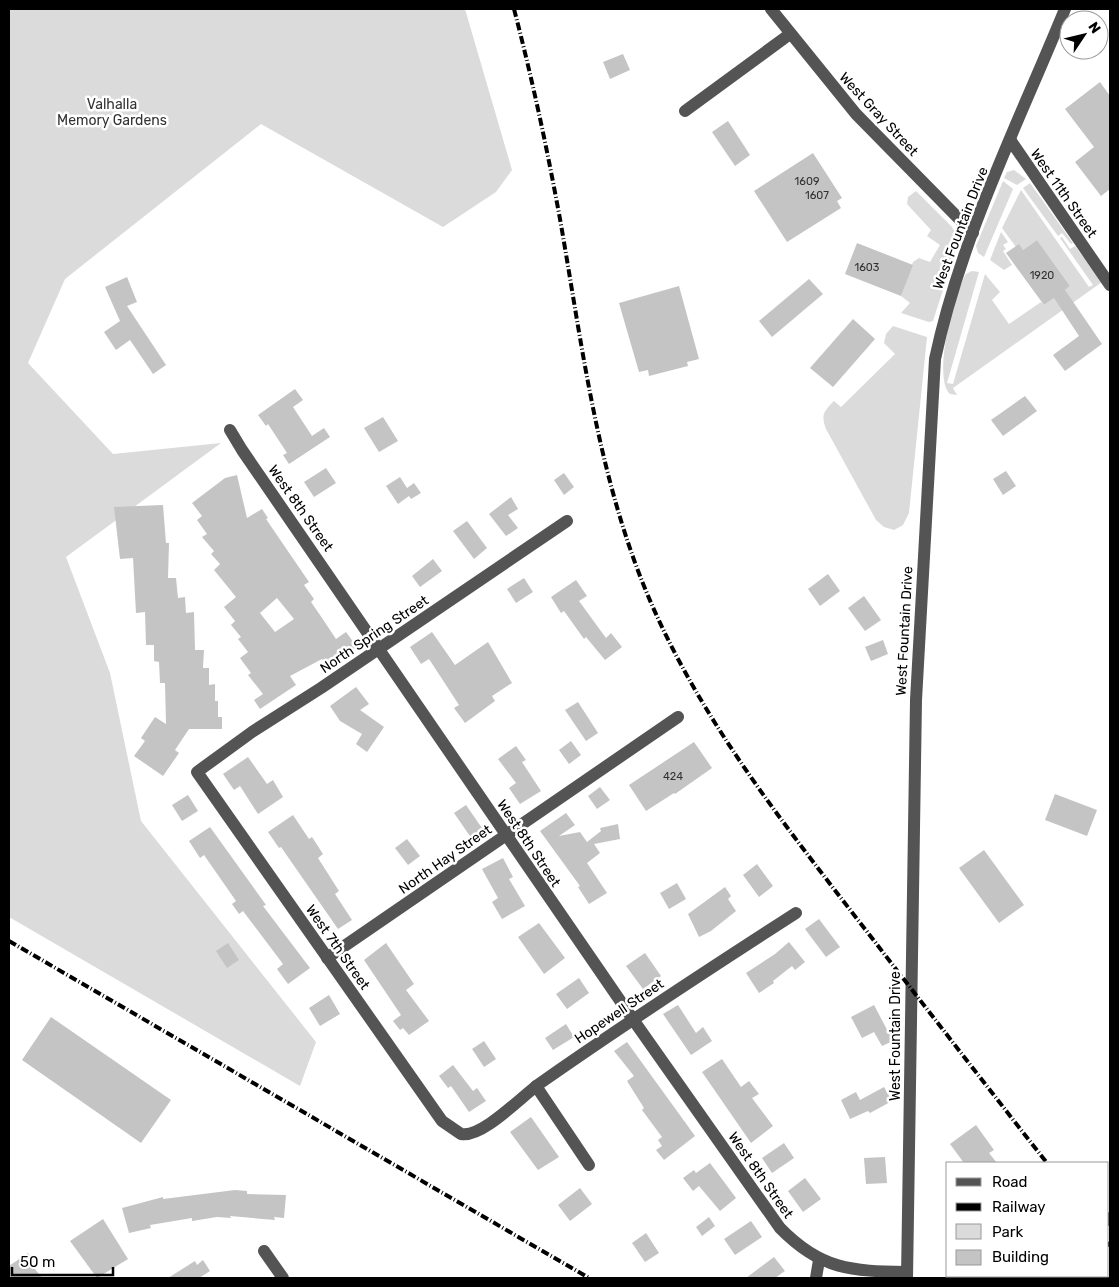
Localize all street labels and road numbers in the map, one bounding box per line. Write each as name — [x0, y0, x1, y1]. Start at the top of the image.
street label: West Gray Street — [835, 69, 922, 160]
street label: West 11th Street — [1027, 146, 1101, 241]
street label: West Fountain Drive — [929, 164, 992, 292]
street label: West 8th Street — [264, 462, 337, 555]
street label: West Fountain Drive — [893, 566, 916, 696]
street label: North Spring Street — [317, 592, 432, 677]
street label: West 8th Street — [493, 796, 564, 891]
street label: North Hay Street — [396, 821, 495, 898]
street label: West 7th Street — [302, 901, 373, 993]
street label: West Fountain Drive — [887, 971, 904, 1101]
street label: Hopewell Street — [572, 975, 667, 1047]
street label: West 8th Street — [724, 1129, 797, 1222]

